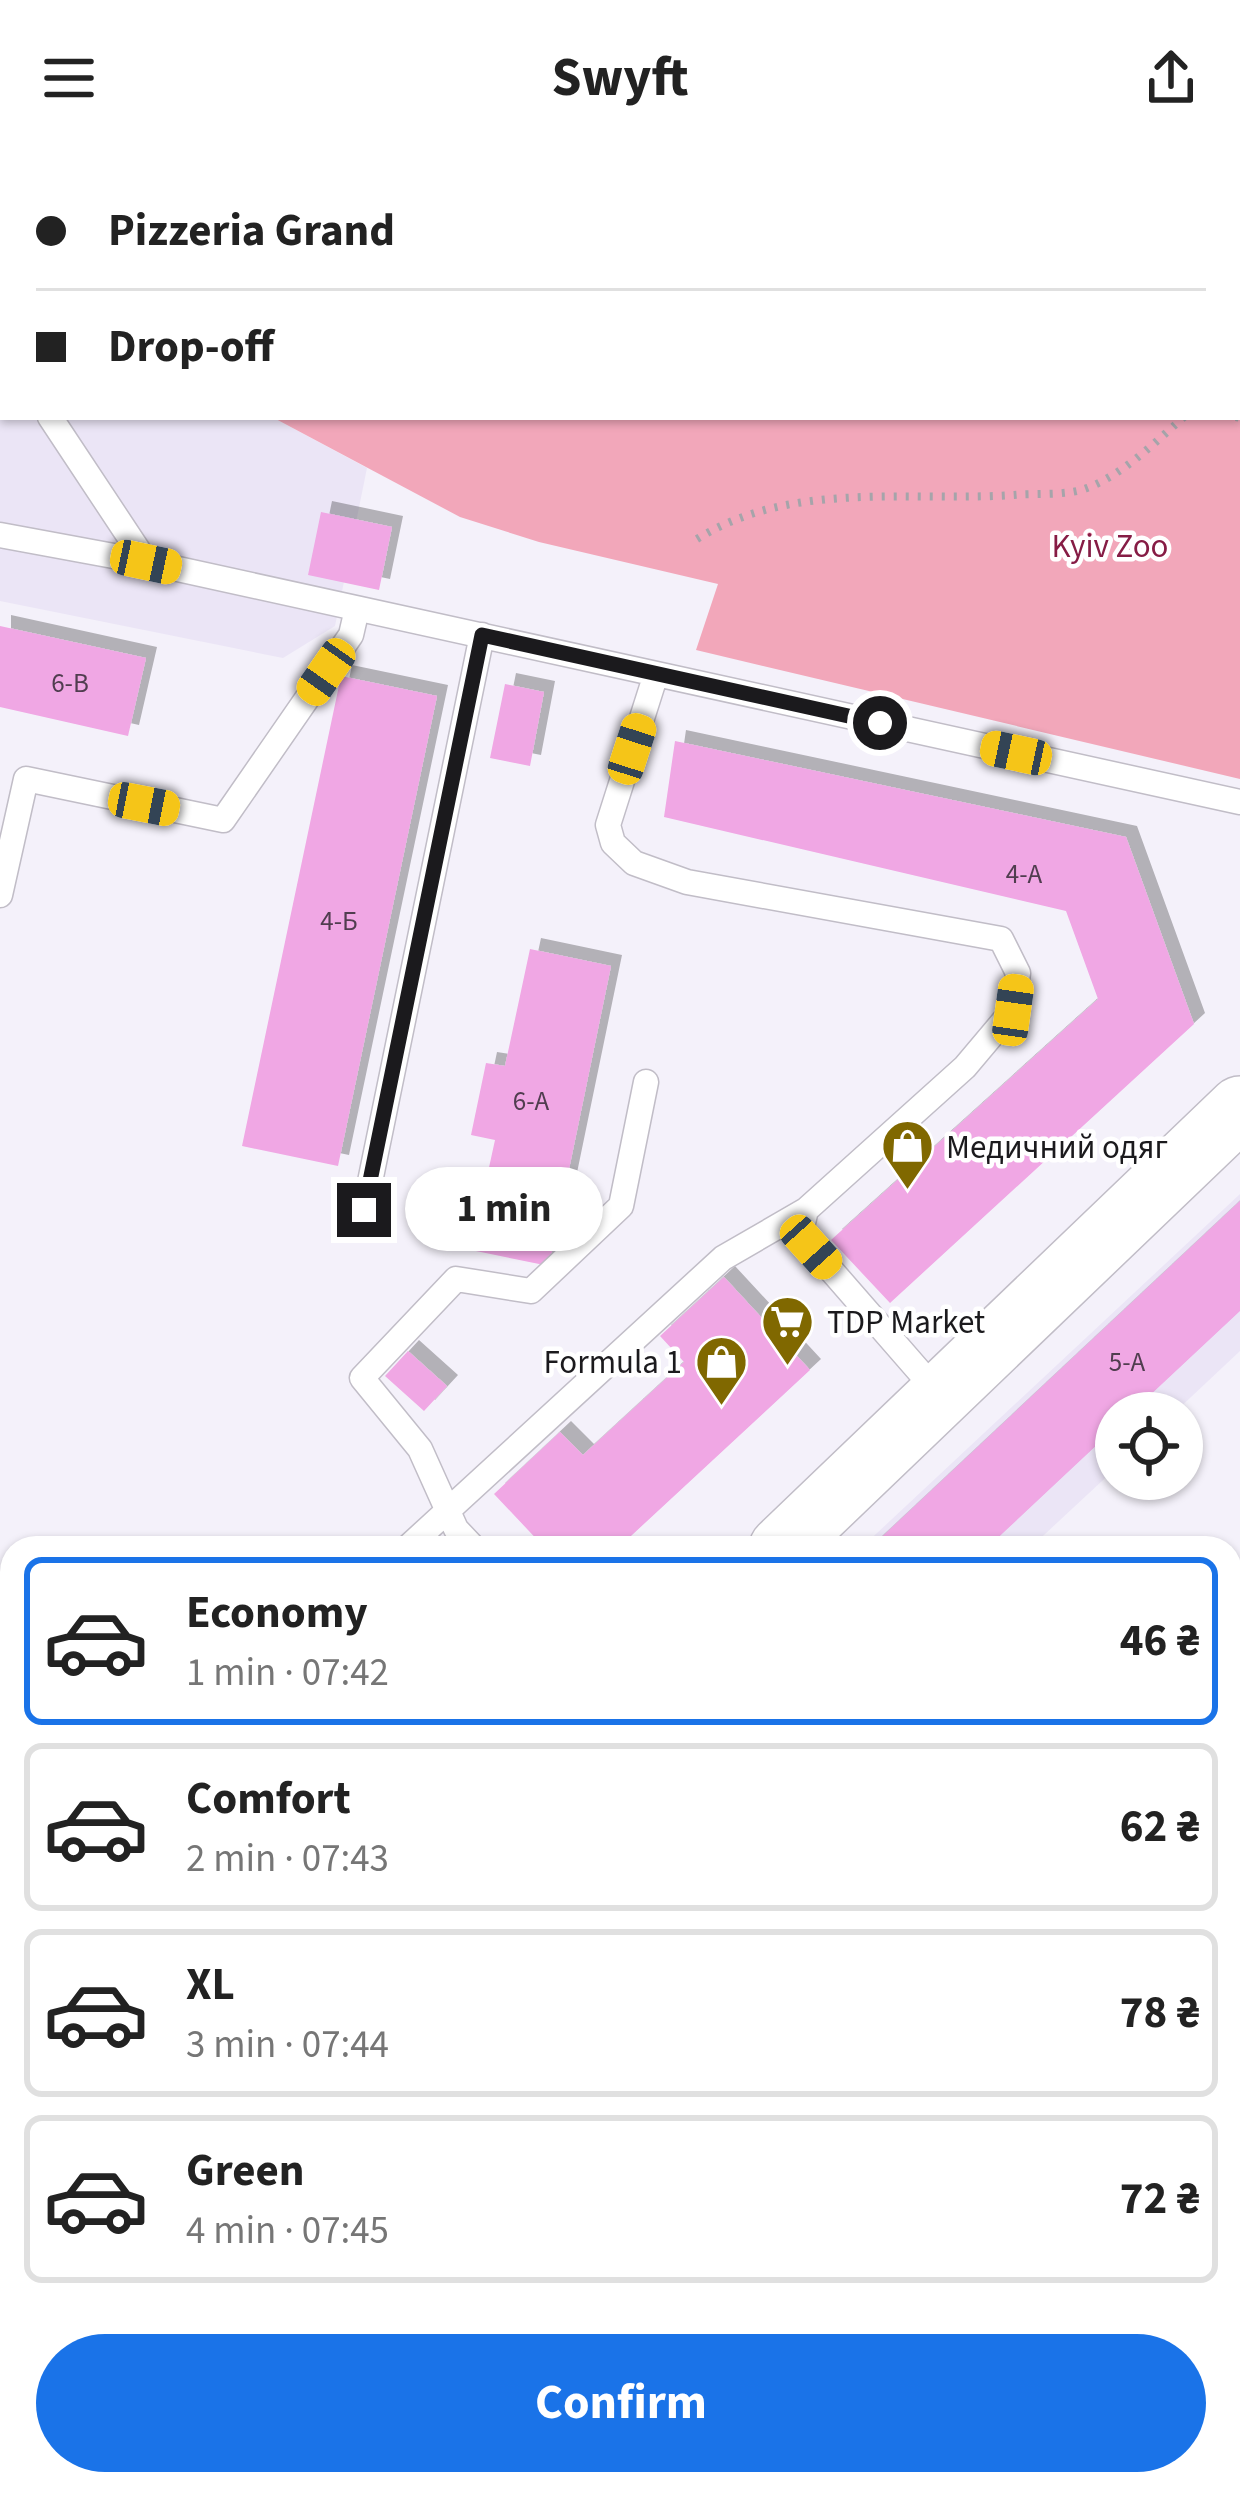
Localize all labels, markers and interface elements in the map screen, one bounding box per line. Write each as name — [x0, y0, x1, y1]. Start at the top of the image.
text: Swyft — [551, 40, 689, 117]
icon: menu — [36, 45, 102, 111]
icon: share — [1138, 45, 1204, 111]
text: Pizzeria Grand — [108, 199, 395, 263]
text: Drop-off — [108, 315, 274, 379]
park label: Kyiv Zoo — [1052, 523, 1168, 570]
car — [107, 537, 185, 587]
car — [291, 632, 361, 712]
house number: 6-В — [51, 664, 89, 703]
route start — [853, 696, 907, 750]
car — [604, 709, 660, 789]
car — [977, 728, 1055, 778]
car — [105, 779, 183, 829]
house number: 4-А — [1006, 855, 1043, 894]
house number: 4-Б — [320, 902, 358, 941]
car — [990, 972, 1036, 1048]
house number: 6-А — [513, 1082, 550, 1121]
shop icon: Медичний одяг — [879, 1118, 935, 1192]
place label: Медичний одяг — [946, 1124, 1168, 1171]
callout: 1 min — [406, 1168, 604, 1252]
text: 1 min — [457, 1181, 551, 1237]
route end — [337, 1183, 391, 1237]
car — [774, 1208, 848, 1286]
supermarket icon: TDP Market — [760, 1293, 816, 1367]
place label: TDP Market — [827, 1299, 985, 1346]
shop icon: Formula 1 — [693, 1333, 749, 1407]
place label: Formula 1 — [543, 1339, 682, 1386]
house number: 5-А — [1109, 1343, 1146, 1382]
map controls — [1095, 1392, 1203, 1500]
button: locate — [1095, 1392, 1203, 1500]
text: Economy — [186, 1581, 368, 1645]
icon: car — [42, 1587, 150, 1695]
text: 46 ₴ — [1120, 1609, 1200, 1673]
text: 1 min · 07:42 — [186, 1645, 389, 1701]
text: Comfort — [186, 1767, 351, 1831]
icon: car — [42, 1773, 150, 1881]
text: 62 ₴ — [1120, 1795, 1200, 1859]
text: 2 min · 07:43 — [186, 1831, 389, 1887]
text: XL — [186, 1953, 235, 2017]
icon: car — [42, 1959, 150, 2067]
text: 78 ₴ — [1120, 1981, 1200, 2045]
text: 3 min · 07:44 — [186, 2017, 389, 2073]
text: Green — [186, 2139, 305, 2203]
icon: car — [42, 2145, 150, 2253]
text: 72 ₴ — [1120, 2167, 1200, 2231]
text: 4 min · 07:45 — [186, 2203, 389, 2259]
button: Confirm — [36, 2334, 1206, 2472]

